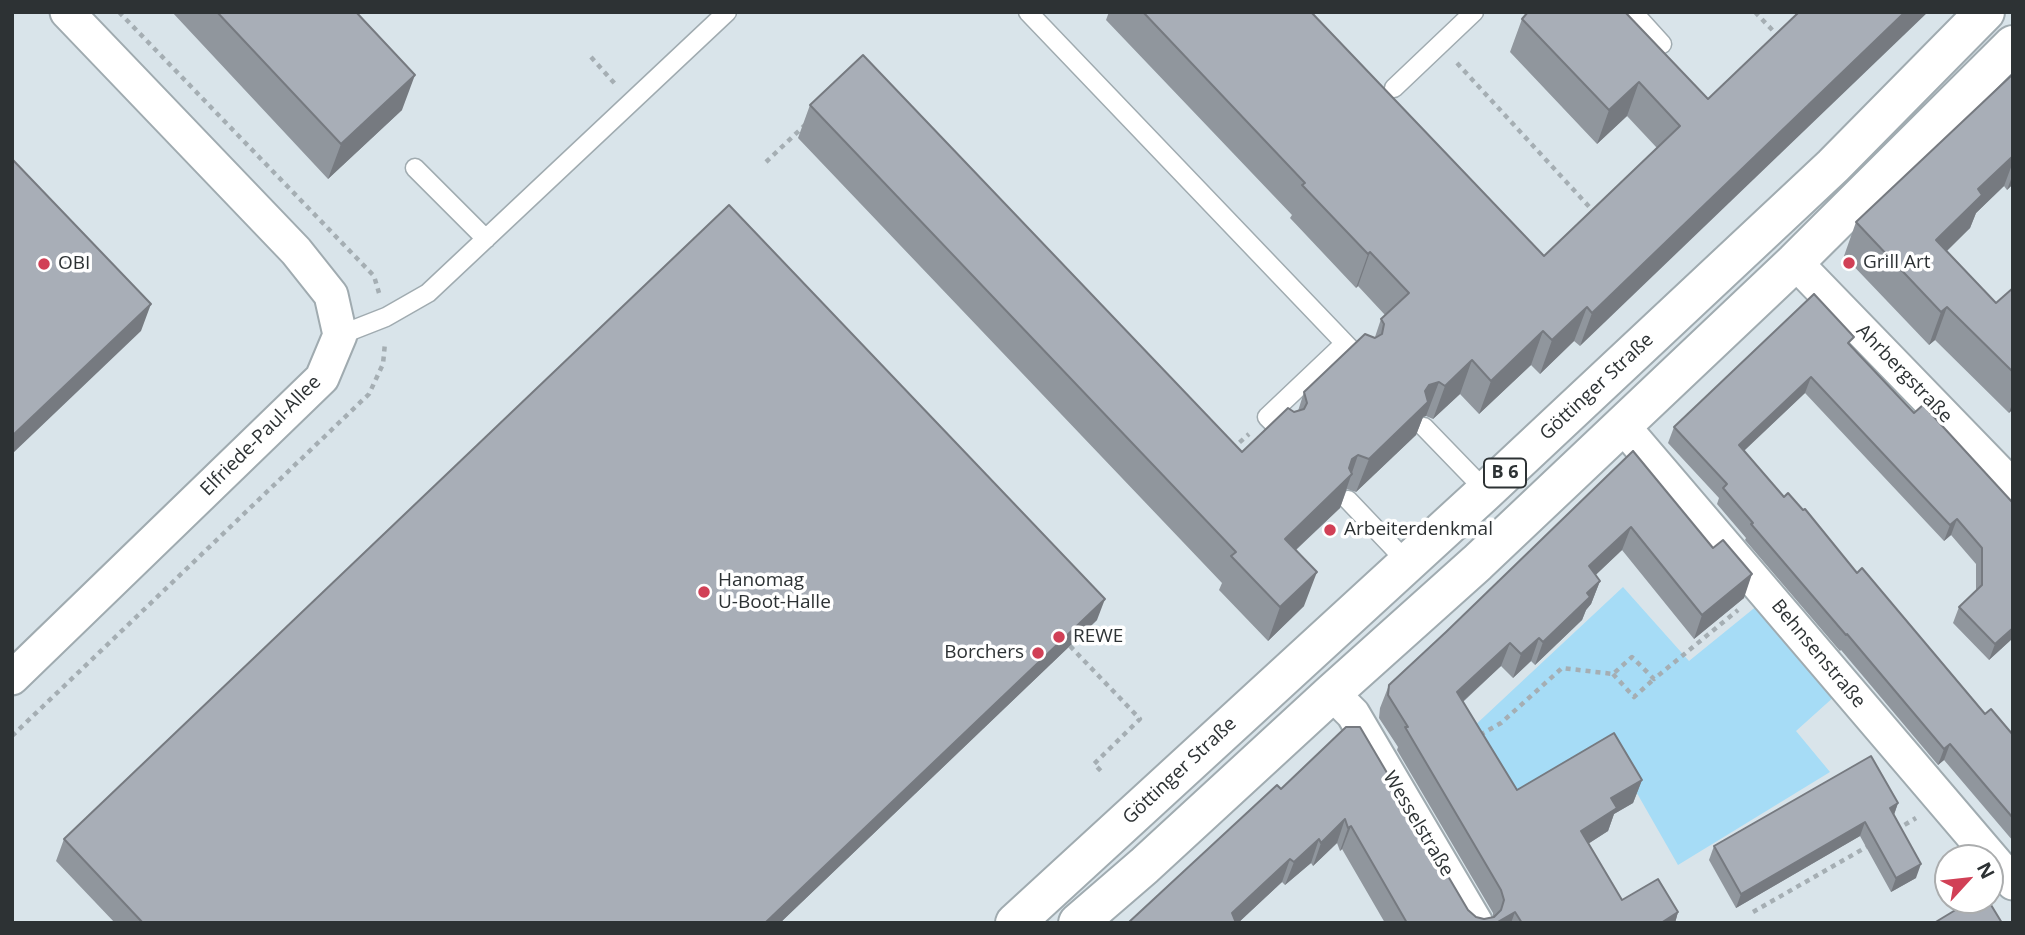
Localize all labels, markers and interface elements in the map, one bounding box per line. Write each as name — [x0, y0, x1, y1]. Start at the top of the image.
place label: Grill Art — [1863, 252, 1930, 274]
place label: OBI — [58, 253, 90, 275]
marker: Grill Art — [1841, 255, 1857, 271]
marker: OBI — [36, 256, 52, 272]
street label: Ahrbergstraße — [1851, 320, 1957, 428]
street label: Göttinger Straße — [1535, 329, 1659, 445]
street label: Elfriede-Paul-Allee — [196, 371, 326, 501]
road number: B 6 — [1484, 458, 1526, 488]
place label: Arbeiterdenkmal — [1344, 519, 1493, 541]
marker: Arbeiterdenkmal — [1322, 522, 1338, 538]
place label: Hanomag U-Boot-Halle — [718, 570, 831, 614]
marker: Hanomag U-Boot-Halle — [696, 584, 712, 600]
street label: Behnsenstraße — [1766, 595, 1870, 713]
place label: REWE — [1073, 626, 1123, 648]
marker: REWE — [1051, 629, 1067, 645]
place label: Borchers — [944, 642, 1024, 664]
marker: Borchers — [1030, 645, 1046, 661]
street label: Göttinger Straße — [1118, 713, 1242, 829]
street label: Wesselstraße — [1378, 767, 1458, 881]
north arrow — [1934, 844, 2004, 914]
text: N — [1971, 858, 2001, 883]

